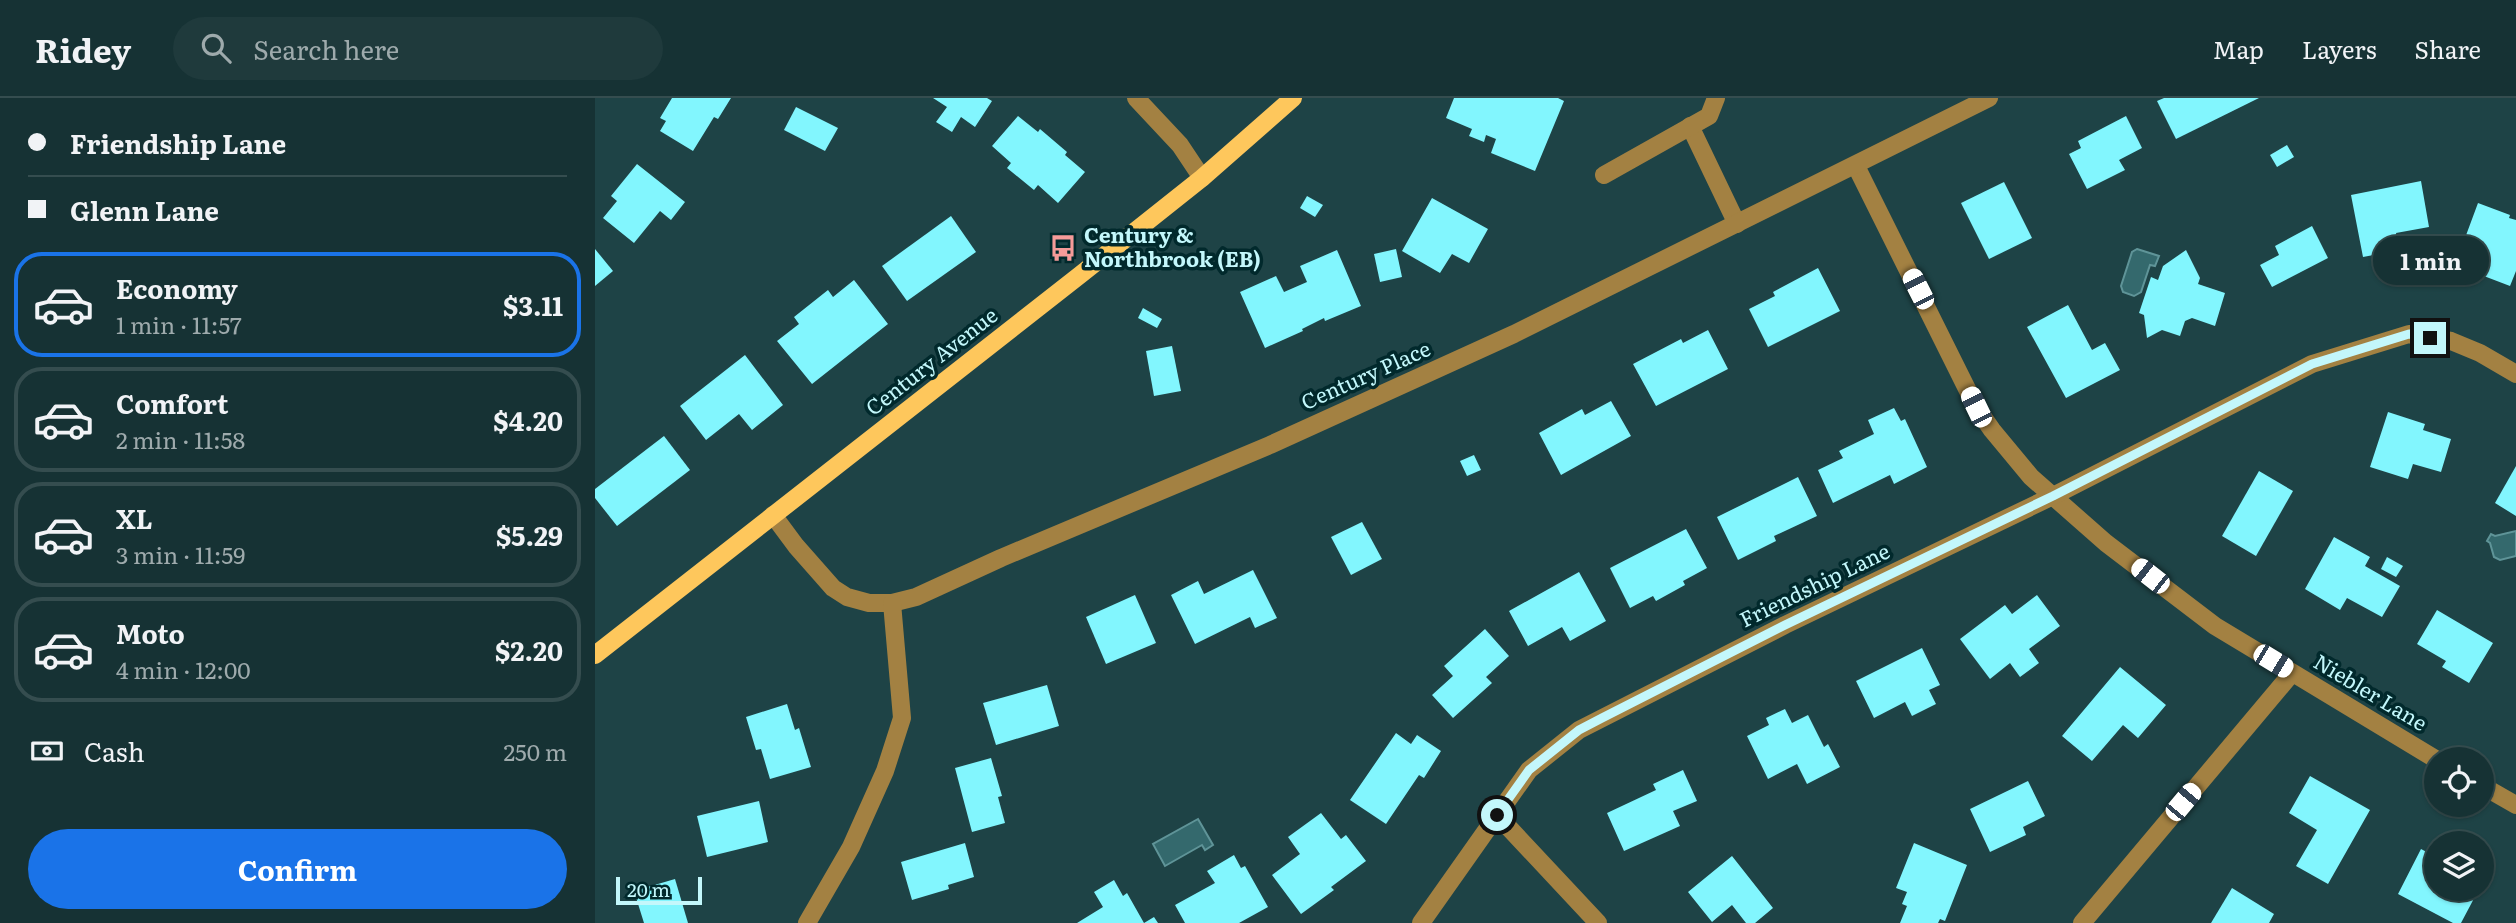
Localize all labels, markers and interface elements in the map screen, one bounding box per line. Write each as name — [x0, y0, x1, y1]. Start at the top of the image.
search box — [173, 17, 663, 80]
text: Ridey — [35, 24, 131, 73]
icon: search — [197, 29, 235, 67]
text: Search here — [253, 29, 399, 68]
text: Map — [2213, 31, 2264, 66]
text: Layers — [2302, 31, 2376, 66]
text: Share — [2414, 31, 2481, 66]
text: Friendship Lane — [70, 123, 286, 162]
text: Glenn Lane — [70, 190, 219, 229]
place label: Century & Northbrook (EB) — [1084, 218, 1261, 273]
bus stop icon: Century & Northbrook (EB) — [1048, 233, 1078, 263]
callout: 1 min — [2372, 236, 2488, 286]
text: 1 min — [2400, 243, 2462, 277]
car — [1900, 266, 1937, 312]
text: Economy — [116, 268, 238, 307]
icon: car — [32, 273, 95, 336]
text: $3.11 — [503, 285, 563, 324]
street label: Century Avenue — [858, 298, 1003, 422]
text: 1 min · 11:57 — [116, 307, 242, 341]
route end — [2414, 322, 2446, 354]
street label: Century Place — [1295, 331, 1435, 416]
text: Comfort — [116, 383, 228, 422]
car — [1958, 384, 1995, 430]
icon: car — [32, 388, 95, 451]
text: $4.20 — [493, 400, 563, 439]
text: 2 min · 11:58 — [116, 422, 245, 456]
text: XL — [116, 498, 153, 537]
icon: car — [32, 503, 95, 566]
text: $5.29 — [496, 515, 563, 554]
street label: Friendship Lane — [1734, 534, 1894, 634]
text: 3 min · 11:59 — [116, 537, 245, 571]
car — [2127, 555, 2174, 597]
text: Moto — [116, 613, 185, 652]
icon: car — [32, 618, 95, 681]
text: $2.20 — [495, 630, 563, 669]
car — [2250, 641, 2297, 681]
street label: Niebler Lane — [2309, 645, 2434, 737]
text: 4 min · 12:00 — [116, 652, 251, 686]
text: Cash — [84, 731, 145, 770]
icon: cash — [28, 732, 66, 770]
text: 250 m — [503, 734, 567, 768]
map controls — [2424, 747, 2494, 901]
button: locate — [2424, 747, 2494, 817]
car — [2162, 779, 2205, 825]
route start — [1481, 799, 1513, 831]
button: Confirm — [28, 829, 567, 909]
button: layers — [2424, 831, 2494, 901]
scale bar — [616, 874, 702, 906]
text: 20 m — [627, 875, 670, 903]

